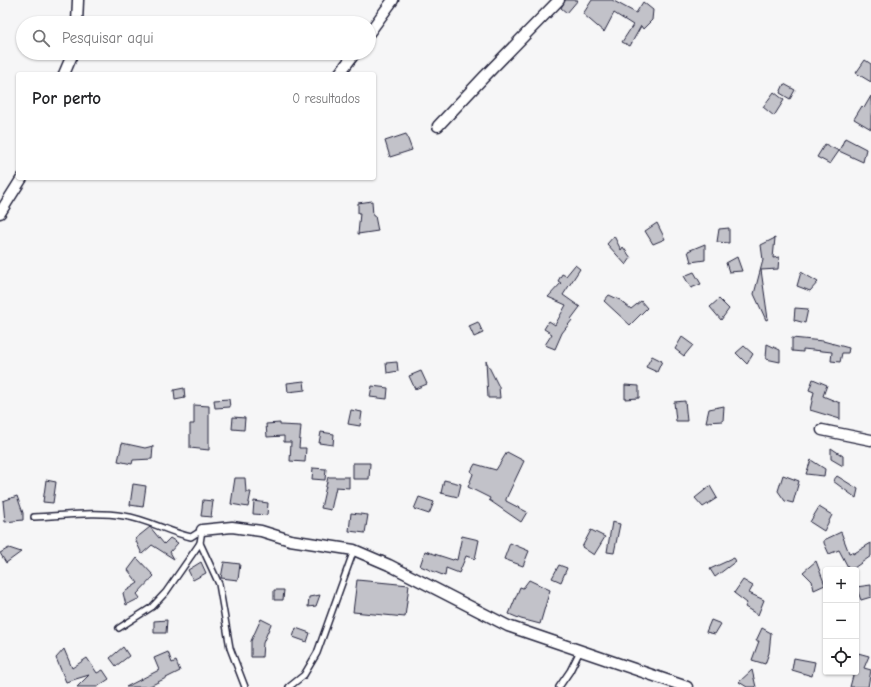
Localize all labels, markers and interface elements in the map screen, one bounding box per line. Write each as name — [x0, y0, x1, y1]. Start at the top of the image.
search box — [16, 16, 376, 60]
icon: search — [30, 27, 52, 49]
text: Pesquisar aqui — [62, 29, 154, 47]
text: Por perto — [32, 89, 101, 108]
text: 0 resultados — [292, 91, 360, 106]
map controls — [823, 567, 859, 675]
button: + — [823, 567, 859, 603]
button: − — [823, 603, 859, 639]
button: locate — [823, 639, 859, 675]

